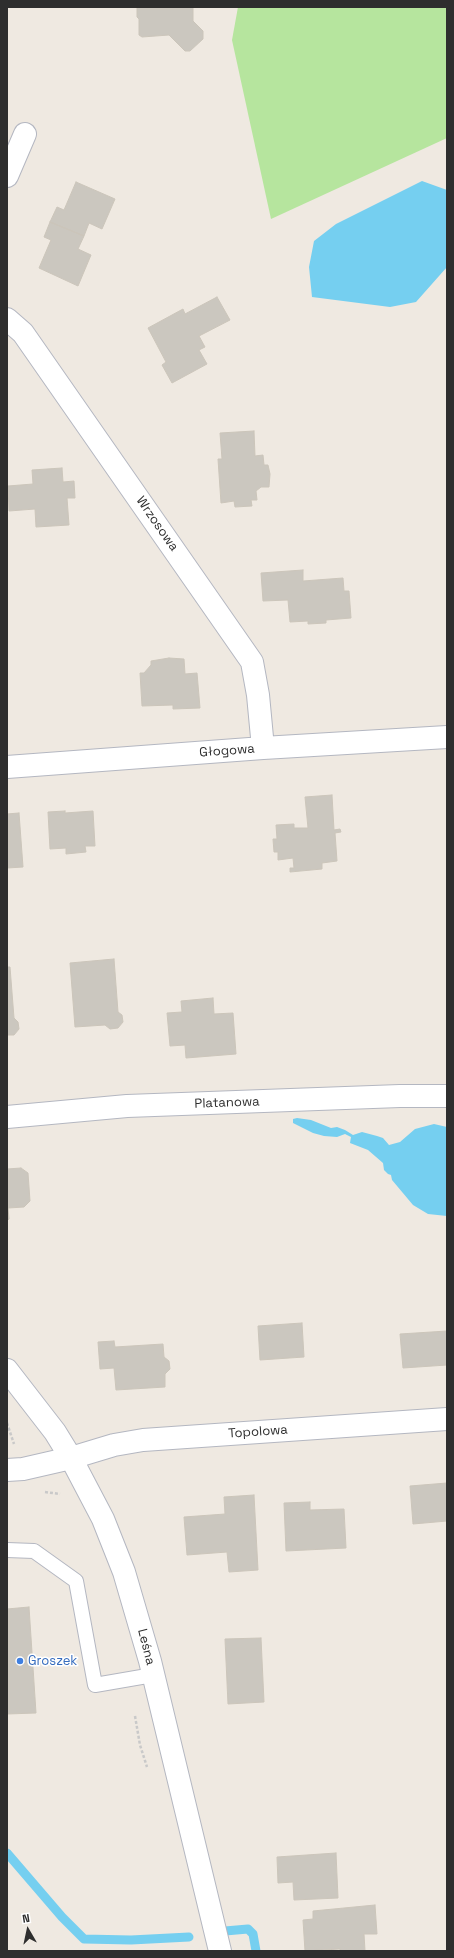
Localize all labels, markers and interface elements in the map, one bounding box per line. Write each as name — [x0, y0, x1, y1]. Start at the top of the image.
street label: Wrzosowa — [132, 494, 182, 554]
street label: Głogowa — [199, 741, 255, 761]
street label: Platanowa — [194, 1094, 260, 1112]
street label: Topolowa — [228, 1422, 288, 1442]
street label: Leśna — [134, 1627, 158, 1667]
place label: Groszek — [28, 1653, 77, 1669]
marker: Groszek — [15, 1656, 25, 1666]
north arrow — [8, 1910, 48, 1950]
text: N — [21, 1911, 31, 1926]

